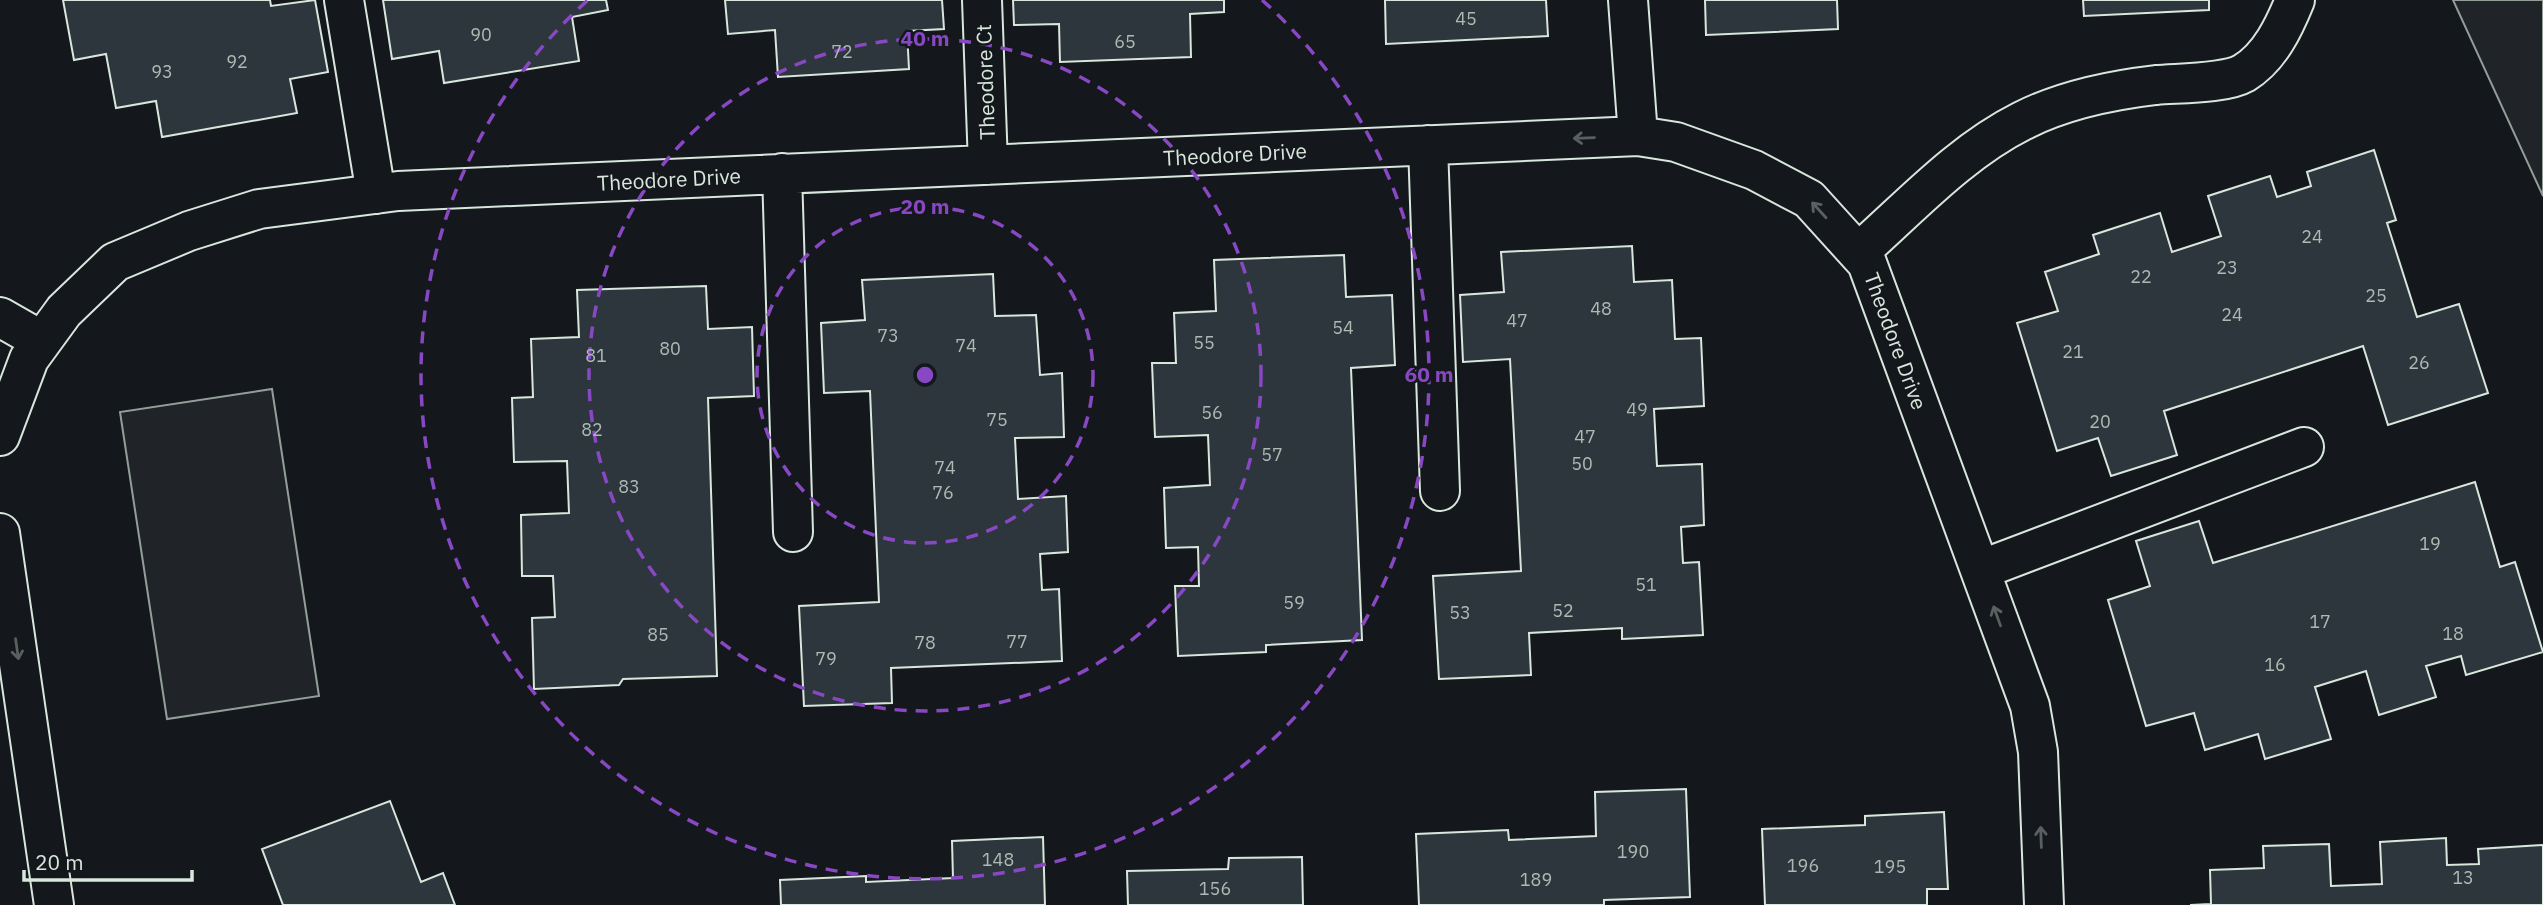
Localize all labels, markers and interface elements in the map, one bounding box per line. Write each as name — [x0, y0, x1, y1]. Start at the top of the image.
house number: 45 — [1455, 7, 1477, 30]
house number: 90 — [470, 23, 492, 46]
text: 40 m — [901, 24, 949, 52]
street label: Theodore Ct — [969, 24, 1001, 140]
house number: 65 — [1114, 30, 1136, 53]
house number: 72 — [831, 40, 853, 63]
house number: 92 — [226, 50, 248, 73]
house number: 93 — [151, 60, 173, 83]
one-way arrow — [1573, 132, 1596, 145]
street label: Theodore Drive — [1162, 136, 1308, 172]
street label: Theodore Drive — [596, 161, 742, 197]
text: 20 m — [901, 192, 949, 220]
one-way arrow — [1810, 202, 1827, 219]
house number: 24 — [2301, 225, 2323, 248]
house number: 23 — [2216, 256, 2238, 279]
house number: 22 — [2130, 265, 2152, 288]
street label: Theodore Drive — [1858, 269, 1934, 413]
house number: 25 — [2365, 284, 2387, 307]
house number: 48 — [1590, 297, 1612, 320]
house number: 24 — [2221, 303, 2243, 326]
house number: 47 — [1506, 309, 1528, 332]
house number: 54 — [1332, 316, 1354, 339]
house number: 73 — [877, 324, 899, 347]
house number: 55 — [1193, 331, 1215, 354]
house number: 74 — [955, 334, 977, 357]
house number: 80 — [659, 337, 681, 360]
house number: 21 — [2062, 340, 2084, 363]
house number: 81 — [585, 344, 607, 367]
house number: 26 — [2408, 351, 2430, 374]
text: 60 m — [1405, 360, 1453, 388]
centre of rings — [913, 363, 937, 387]
house number: 49 — [1626, 398, 1648, 421]
house number: 56 — [1201, 401, 1223, 424]
house number: 75 — [986, 408, 1008, 431]
house number: 20 — [2089, 410, 2111, 433]
house number: 82 — [581, 418, 603, 441]
house number: 47 — [1574, 425, 1596, 448]
house number: 57 — [1261, 443, 1283, 466]
house number: 50 — [1571, 452, 1593, 475]
house number: 74 — [934, 456, 956, 479]
house number: 83 — [618, 475, 640, 498]
house number: 76 — [932, 481, 954, 504]
house number: 19 — [2419, 532, 2441, 555]
house number: 51 — [1635, 573, 1657, 596]
house number: 59 — [1283, 591, 1305, 614]
house number: 52 — [1552, 599, 1574, 622]
house number: 53 — [1449, 601, 1471, 624]
one-way arrow — [1990, 605, 2002, 627]
house number: 17 — [2309, 610, 2331, 633]
house number: 18 — [2442, 622, 2464, 645]
house number: 85 — [647, 623, 669, 646]
house number: 77 — [1006, 630, 1028, 653]
house number: 78 — [914, 631, 936, 654]
one-way arrow — [10, 637, 23, 660]
house number: 79 — [815, 647, 837, 670]
house number: 16 — [2264, 653, 2286, 676]
one-way arrow — [2035, 826, 2048, 849]
scale bar — [24, 838, 192, 882]
house number: 190 — [1617, 840, 1649, 863]
text: 20 m — [35, 848, 84, 876]
house number: 148 — [982, 848, 1014, 871]
house number: 196 — [1787, 854, 1819, 877]
house number: 195 — [1874, 855, 1906, 878]
house number: 13 — [2452, 866, 2474, 889]
house number: 189 — [1520, 868, 1552, 891]
house number: 156 — [1199, 877, 1231, 900]

